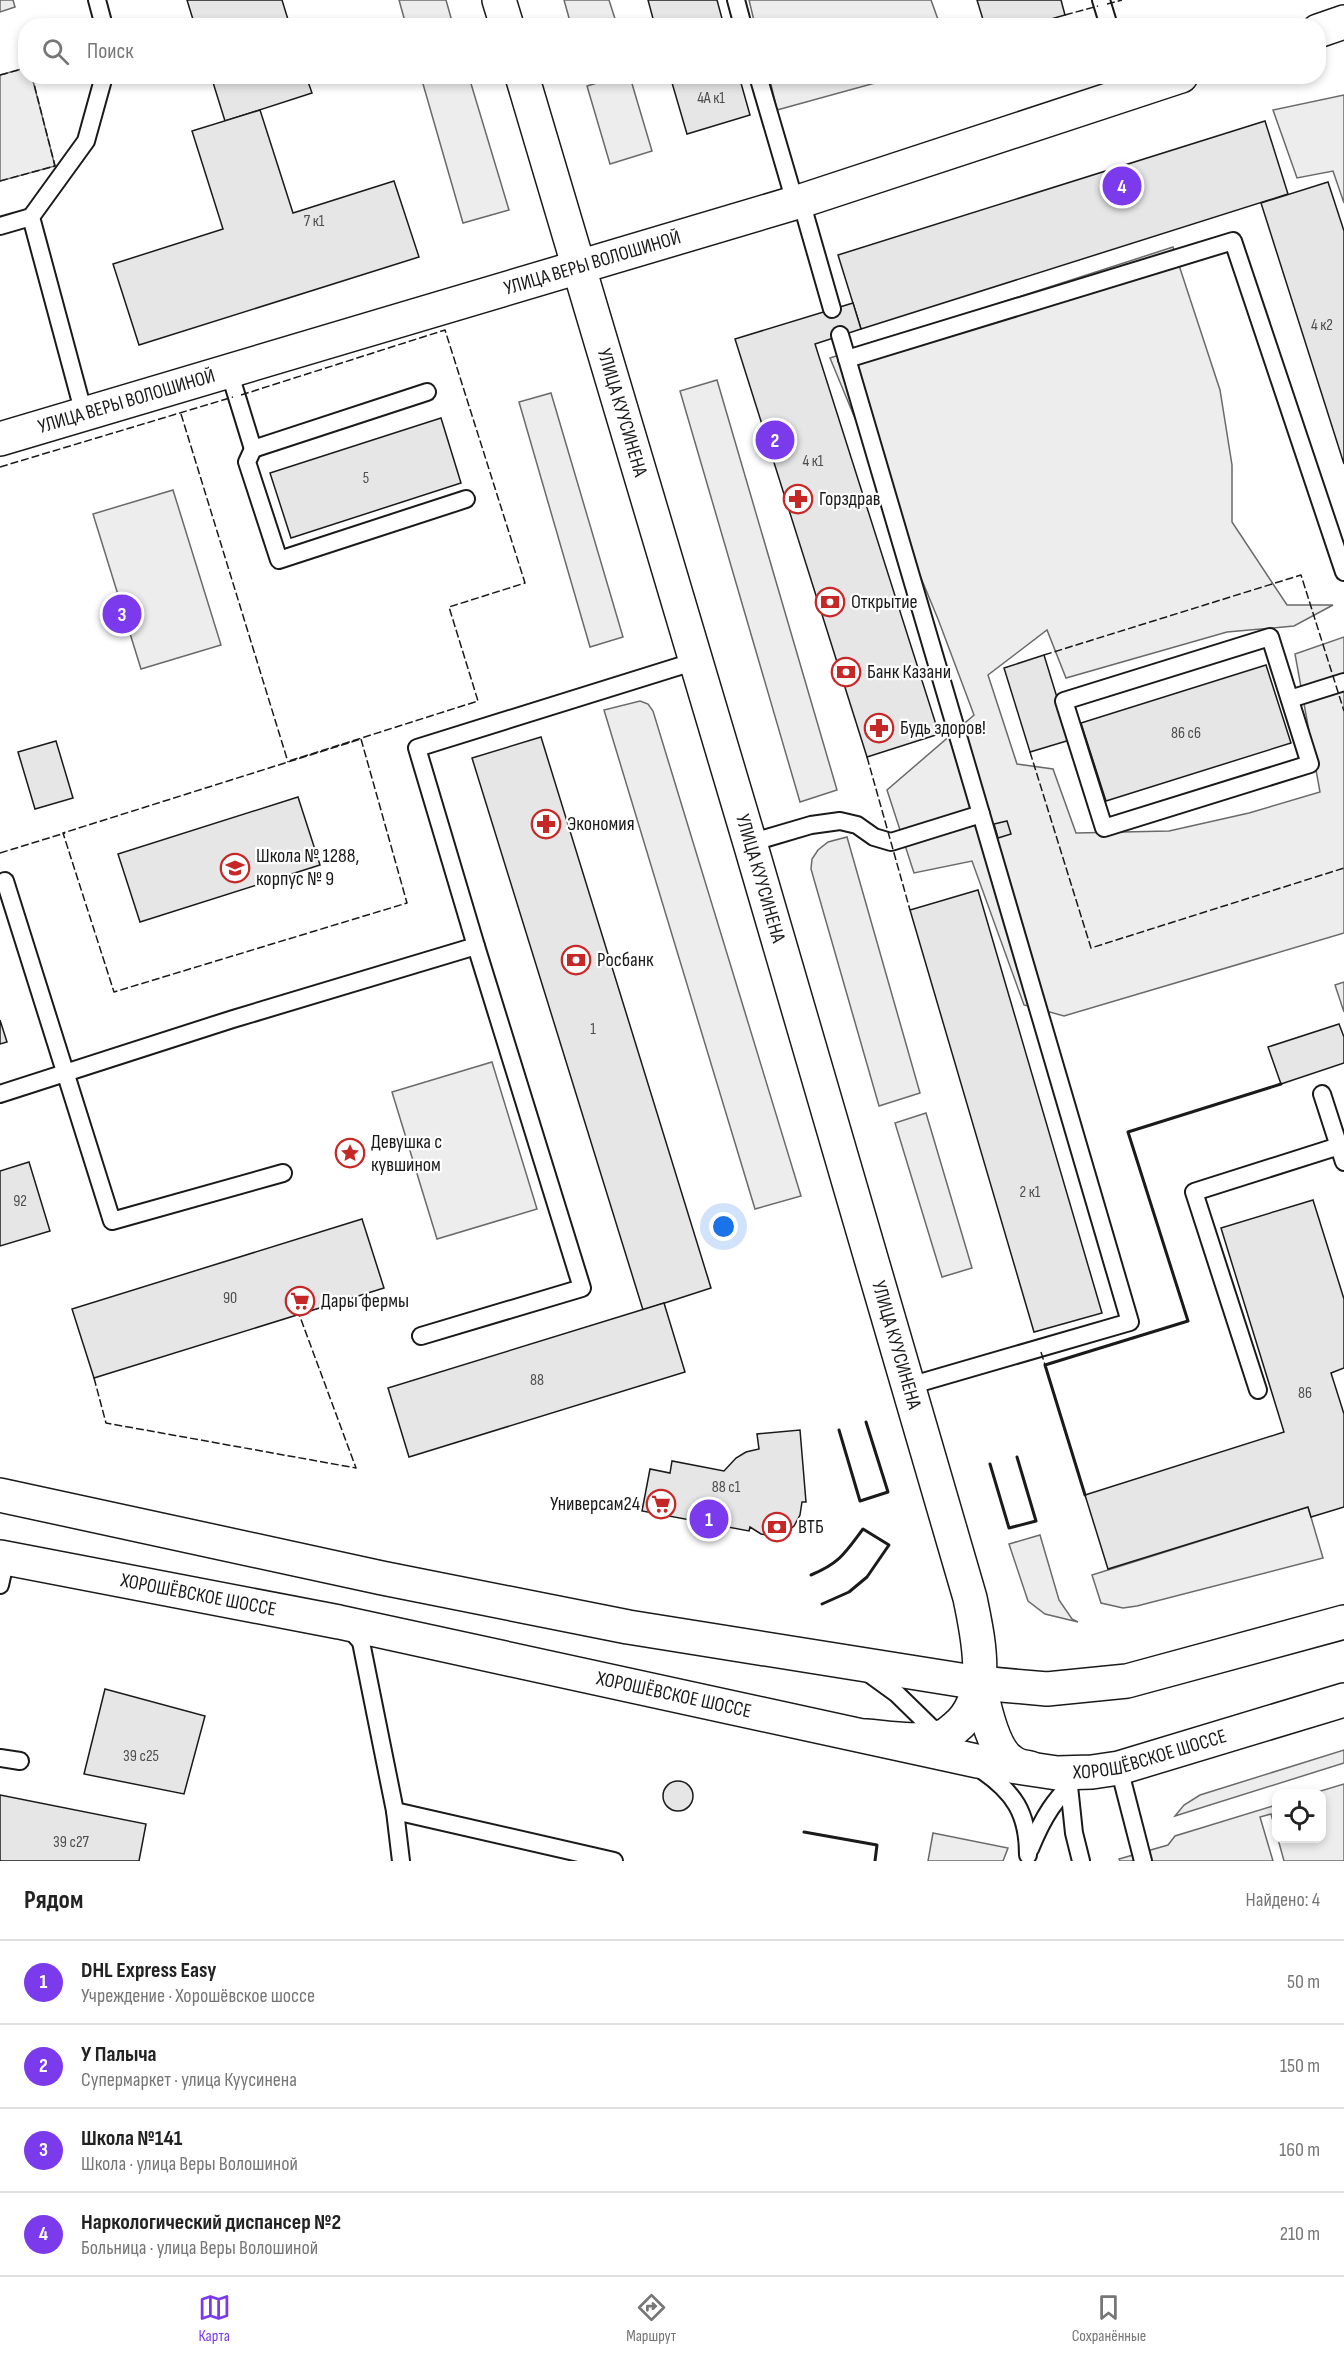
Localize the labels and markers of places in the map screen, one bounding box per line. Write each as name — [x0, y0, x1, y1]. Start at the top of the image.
pin: 4 — [1102, 164, 1142, 208]
pin: 2 — [756, 418, 794, 462]
pharmacy icon: Горздрав — [782, 483, 814, 515]
place label: Горздрав — [819, 487, 880, 511]
bank icon: Открытие — [814, 586, 846, 618]
place label: Открытие — [851, 590, 918, 614]
pin: 3 — [102, 592, 142, 636]
bank icon: Банк Казани — [830, 656, 862, 688]
place label: Банк Казани — [867, 660, 951, 684]
pharmacy icon: Будь здоров! — [863, 712, 895, 744]
place label: Будь здоров! — [900, 716, 986, 740]
pharmacy icon: Экономия — [530, 808, 562, 840]
place label: Экономия — [567, 812, 635, 836]
place label: Школа № 1288, корпус № 9 — [256, 844, 359, 891]
school or university icon: Школа № 1288, корпус № 9 — [219, 852, 251, 884]
bank icon: Росбанк — [560, 944, 592, 976]
place label: Росбанк — [597, 948, 654, 972]
place label: Девушка с кувшином — [371, 1130, 442, 1177]
place icon: Девушка с кувшином — [334, 1137, 366, 1169]
supermarket icon: Дары фермы — [284, 1285, 316, 1317]
place label: Дары фермы — [321, 1289, 409, 1313]
supermarket icon: Универсам24 — [645, 1488, 677, 1520]
place label: Универсам24 — [550, 1492, 640, 1516]
pin: 1 — [690, 1496, 728, 1541]
bank icon: ВТБ — [761, 1511, 793, 1543]
place label: ВТБ — [798, 1515, 824, 1539]

